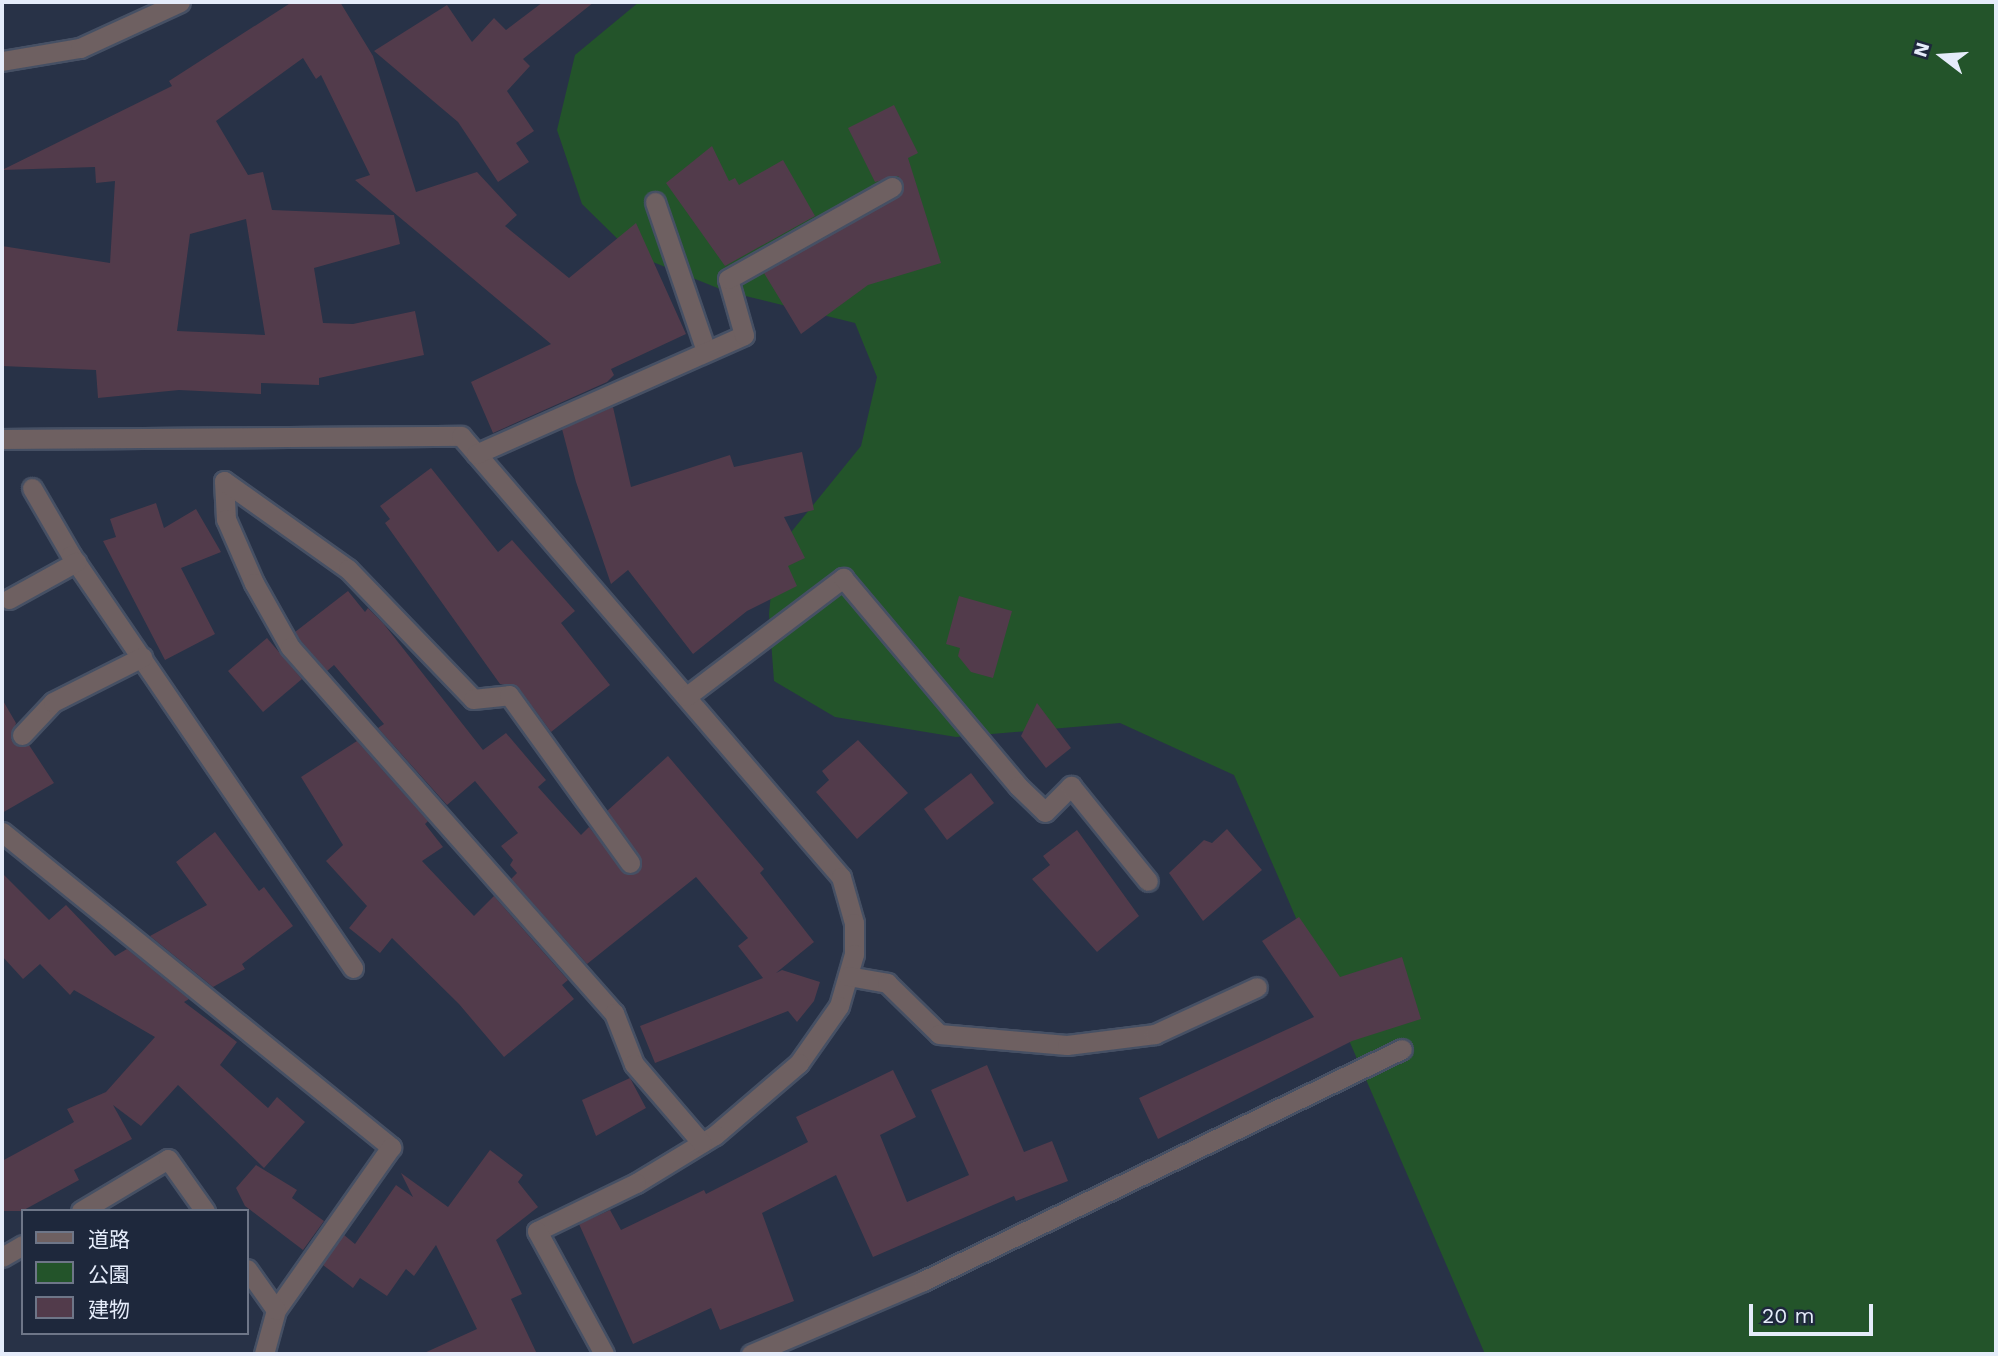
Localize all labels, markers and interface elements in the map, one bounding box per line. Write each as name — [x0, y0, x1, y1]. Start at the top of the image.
north arrow — [1907, 21, 1977, 91]
text: N — [1908, 40, 1934, 60]
legend — [21, 1209, 248, 1335]
text: 道路 — [88, 1227, 130, 1252]
text: 公園 — [88, 1262, 130, 1287]
scale bar — [1753, 1290, 1877, 1334]
text: 建物 — [88, 1297, 130, 1322]
text: 20 m — [1762, 1303, 1814, 1328]

